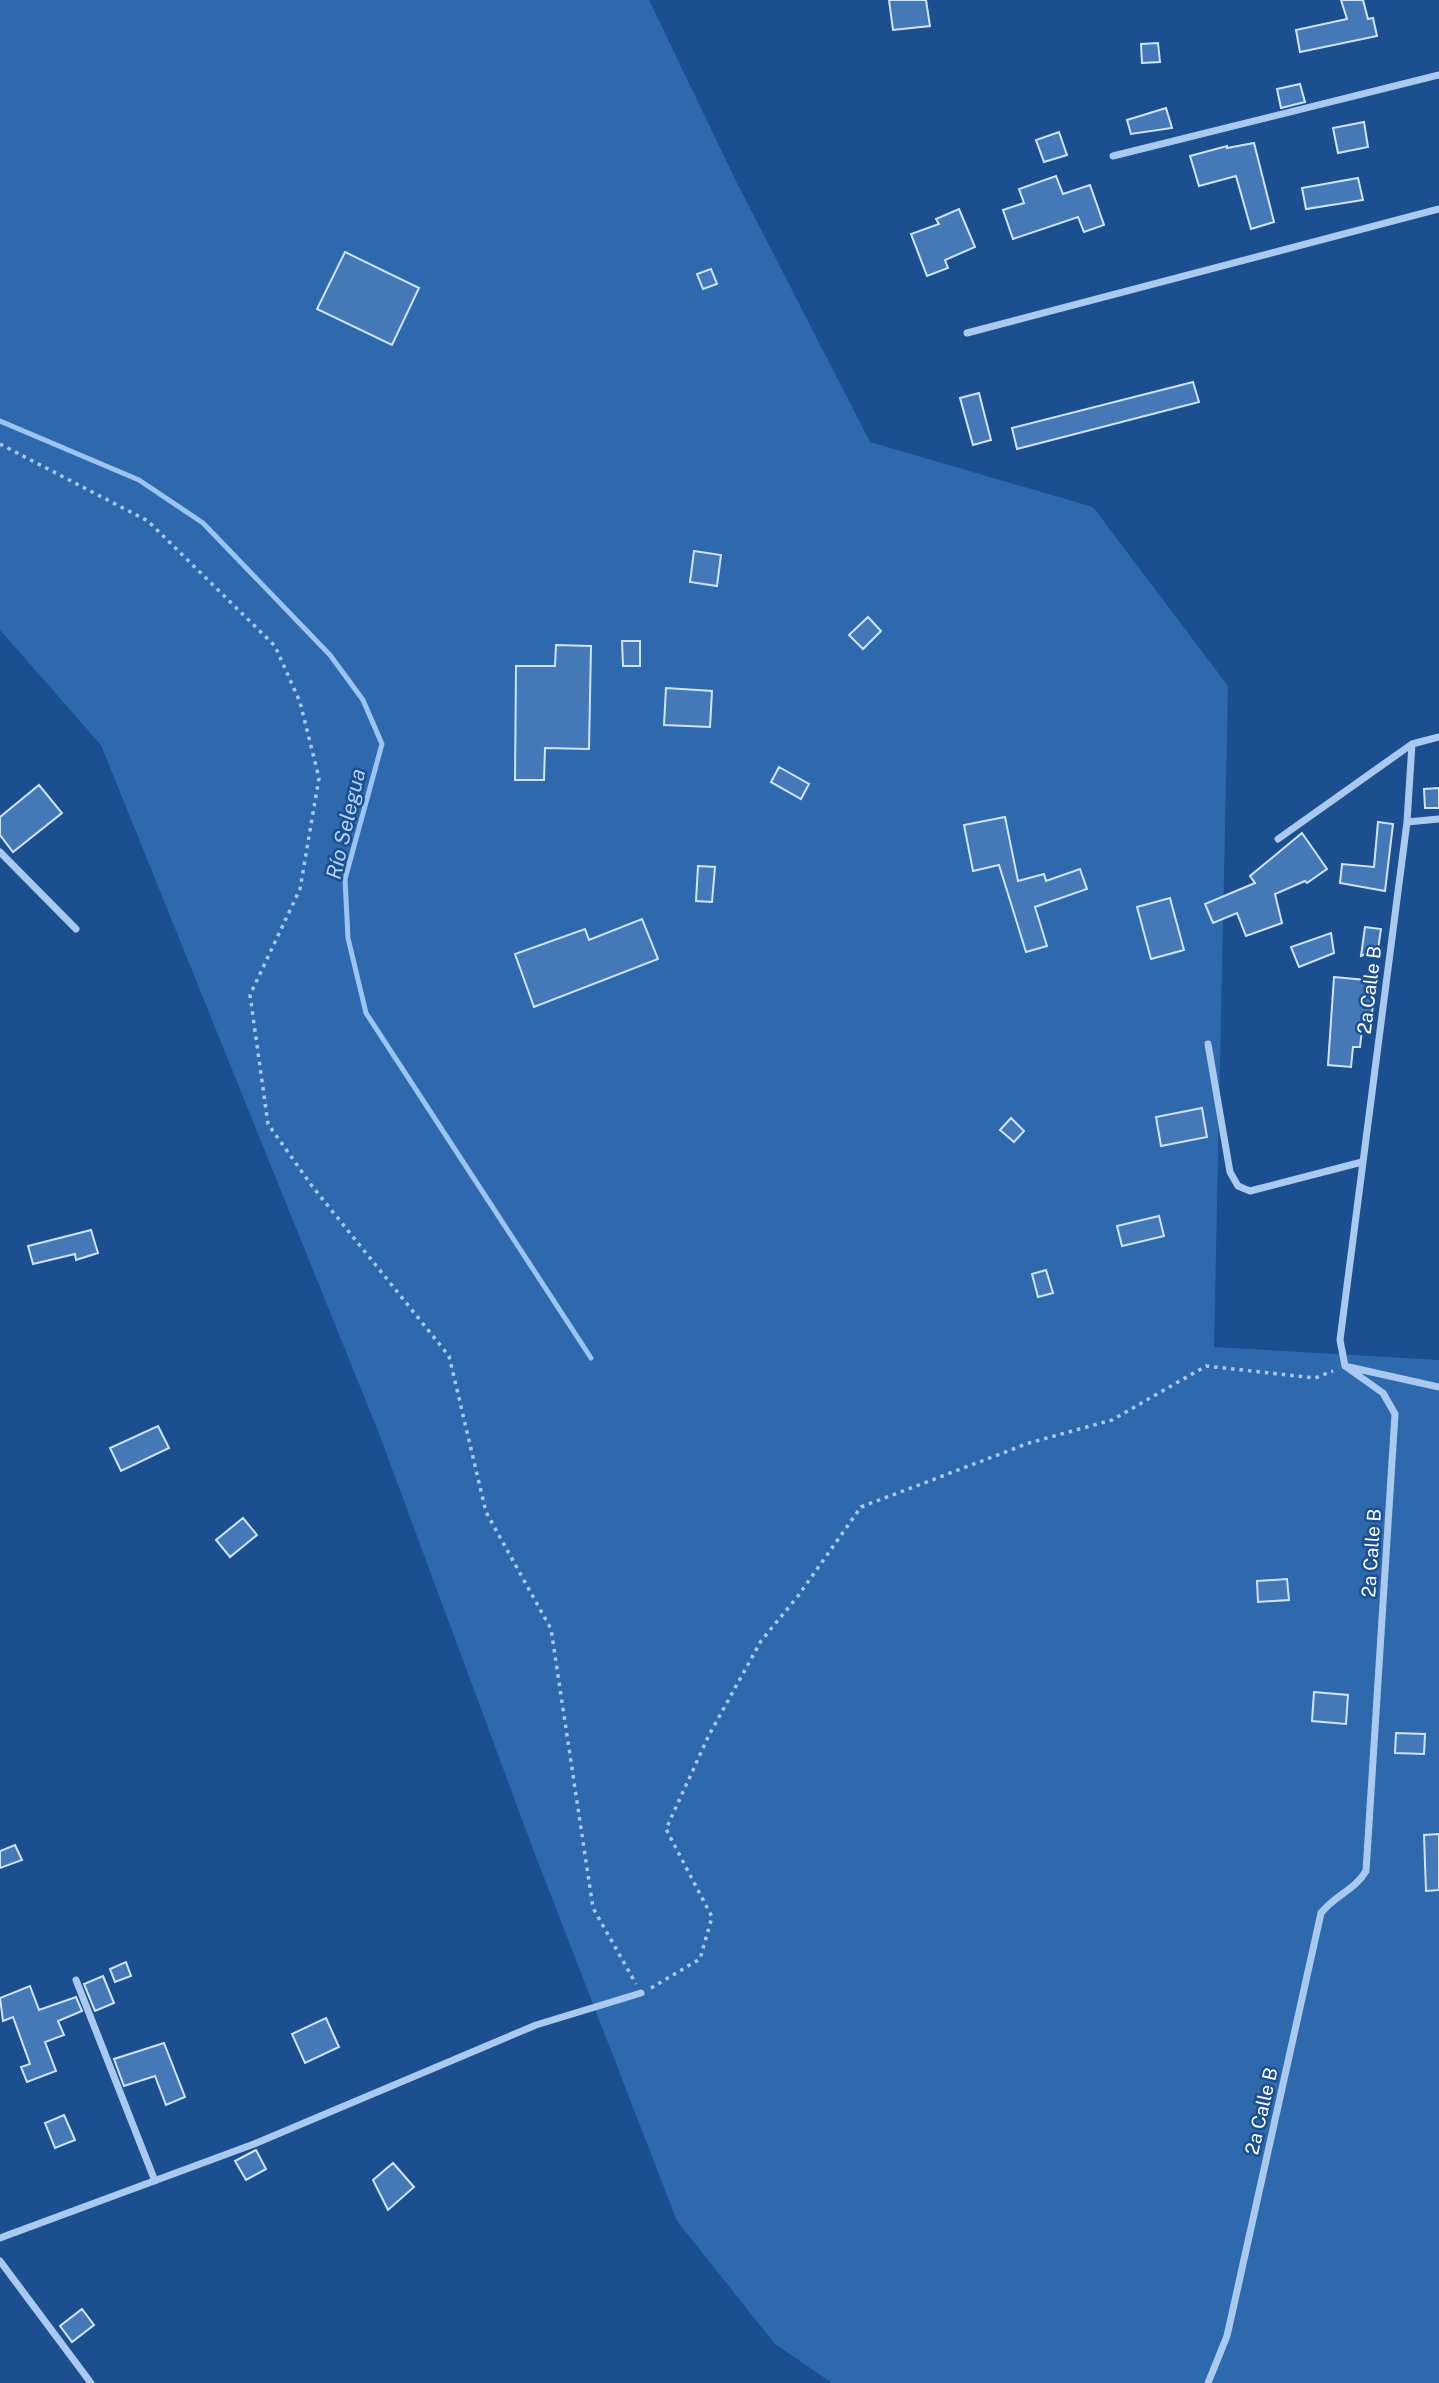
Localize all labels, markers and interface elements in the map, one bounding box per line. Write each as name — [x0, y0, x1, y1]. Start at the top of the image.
water label: Río Selegua — [321, 766, 370, 882]
street label: 2a Calle B — [1353, 945, 1385, 1035]
street label: 2a Calle B — [1357, 1508, 1385, 1598]
street label: 2a Calle B — [1240, 2065, 1282, 2157]

